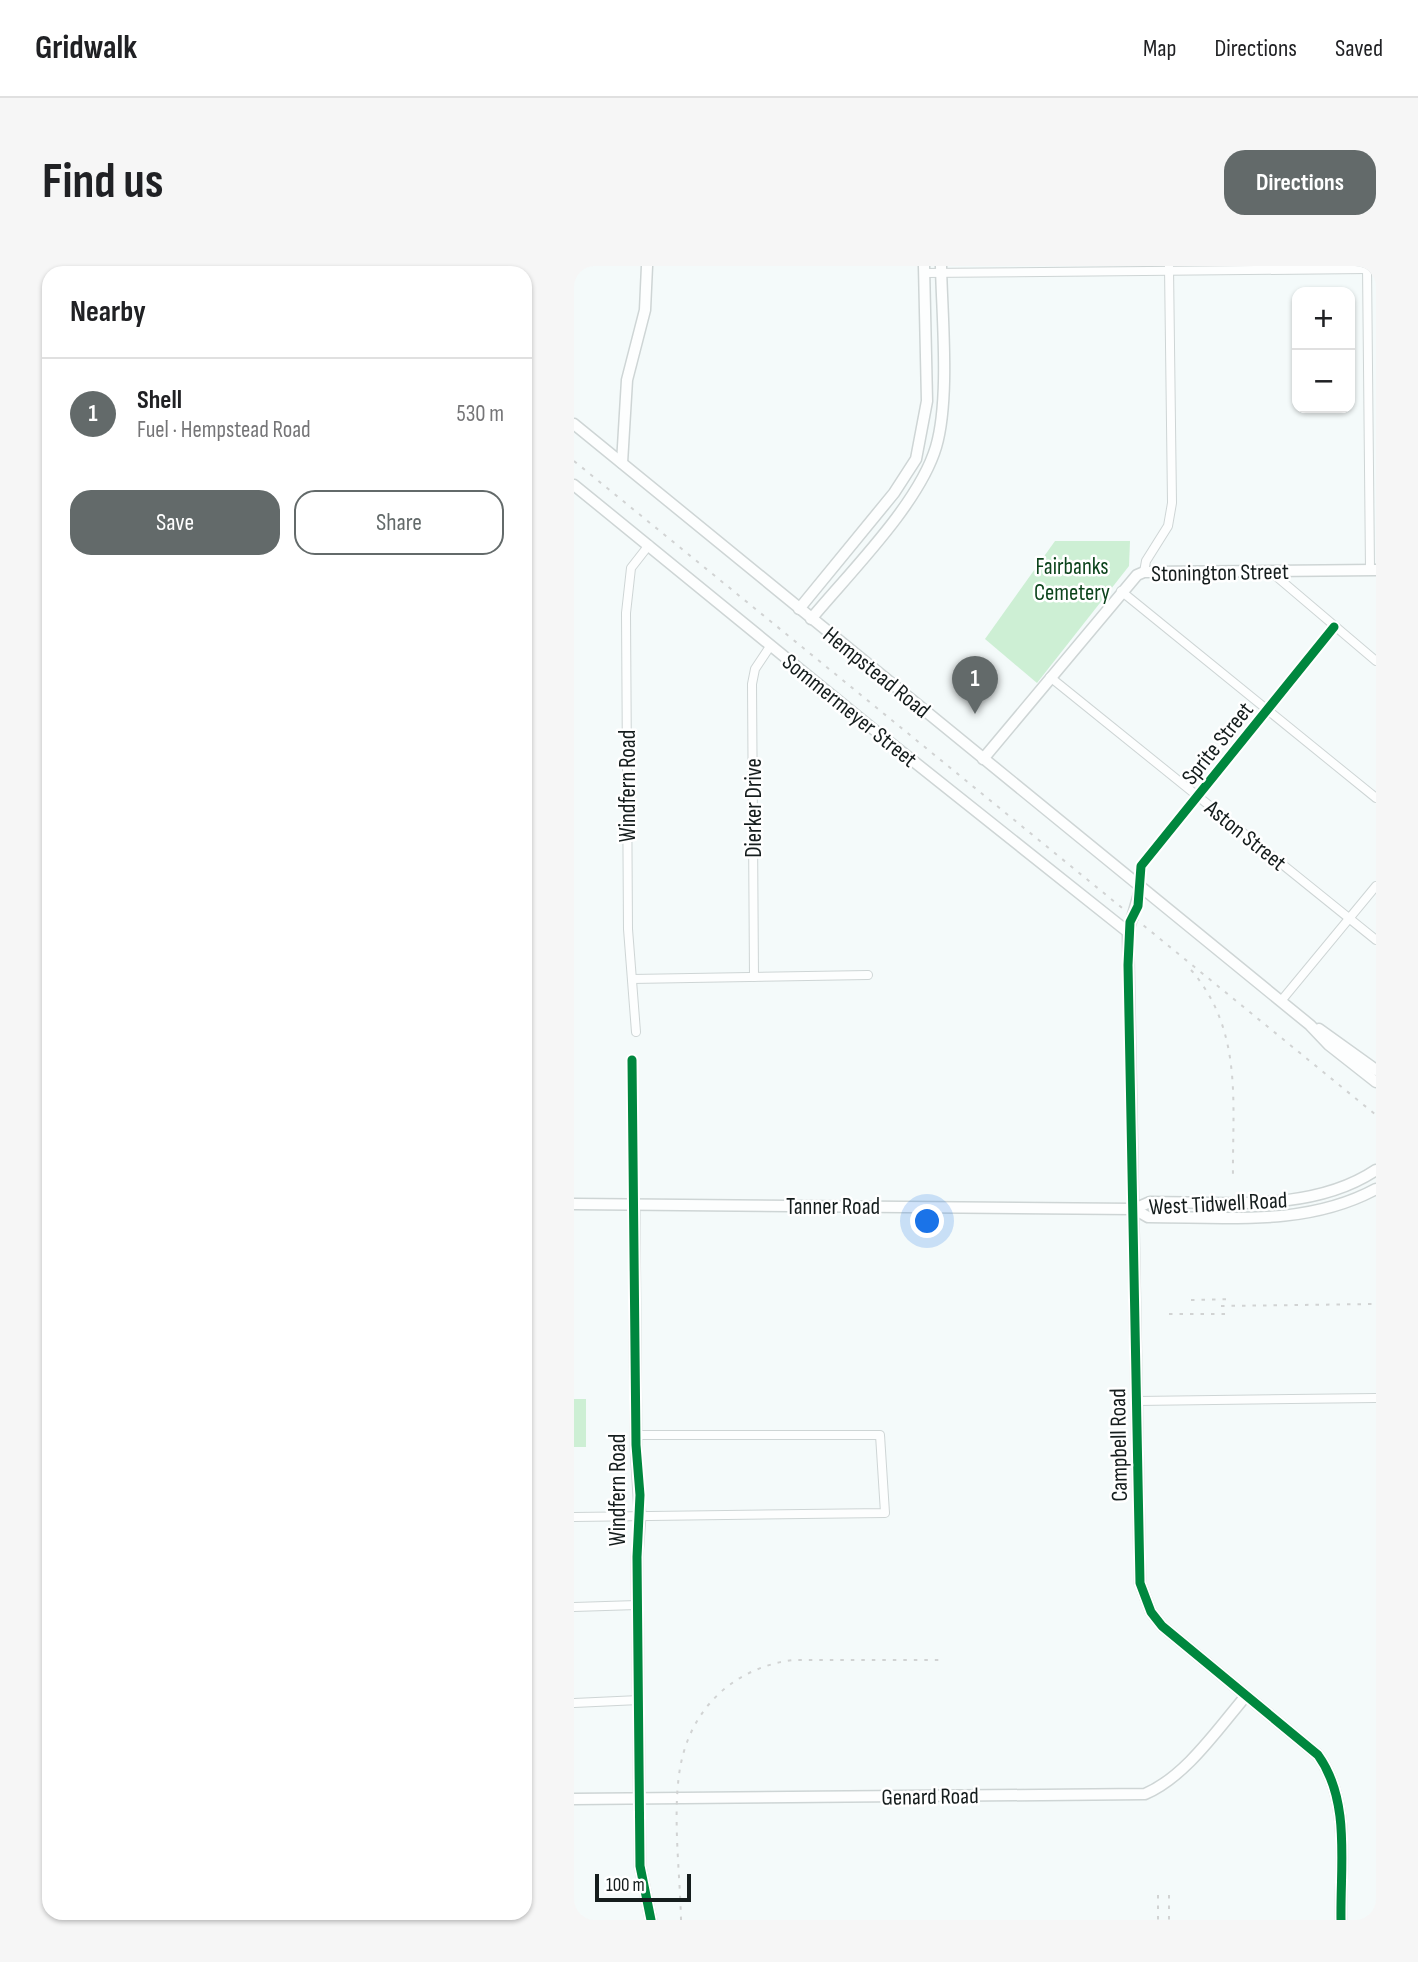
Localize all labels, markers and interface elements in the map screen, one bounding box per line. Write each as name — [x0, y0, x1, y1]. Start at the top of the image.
text: Gridwalk — [35, 28, 137, 68]
text: Map — [1143, 34, 1176, 63]
text: Directions — [1214, 34, 1297, 63]
text: Saved — [1335, 34, 1383, 63]
button: Directions — [1224, 150, 1376, 215]
text: Find us — [42, 153, 164, 212]
map controls — [1292, 287, 1355, 413]
button: + — [1292, 287, 1355, 350]
text: Nearby — [70, 294, 146, 330]
button: − — [1292, 350, 1355, 413]
text: Shell — [137, 385, 182, 416]
text: 1 — [88, 400, 98, 428]
text: 530 m — [456, 400, 504, 428]
text: Fuel · Hempstead Road — [137, 416, 311, 444]
button: Save — [70, 490, 280, 555]
button: Share — [294, 490, 504, 555]
park label: Fairbanks Cemetery — [1034, 553, 1110, 607]
street label: Stonington Street — [1151, 558, 1289, 588]
street label: Hempstead Road — [817, 621, 936, 725]
street label: Sommermeyer Street — [776, 648, 922, 774]
pin: 1 — [952, 656, 998, 714]
street label: Sprite Street — [1176, 697, 1260, 791]
street label: Windfern Road — [614, 730, 642, 842]
street label: Dierker Drive — [740, 758, 768, 858]
street label: Aston Street — [1198, 794, 1292, 877]
street label: West Tidwell Road — [1148, 1186, 1288, 1222]
street label: Tanner Road — [786, 1193, 880, 1221]
your location — [910, 1204, 944, 1238]
street label: Campbell Road — [1104, 1388, 1134, 1502]
street label: Windfern Road — [604, 1434, 632, 1546]
street label: Genard Road — [881, 1782, 979, 1812]
scale bar — [595, 1871, 691, 1903]
text: 100 m — [606, 1874, 645, 1897]

